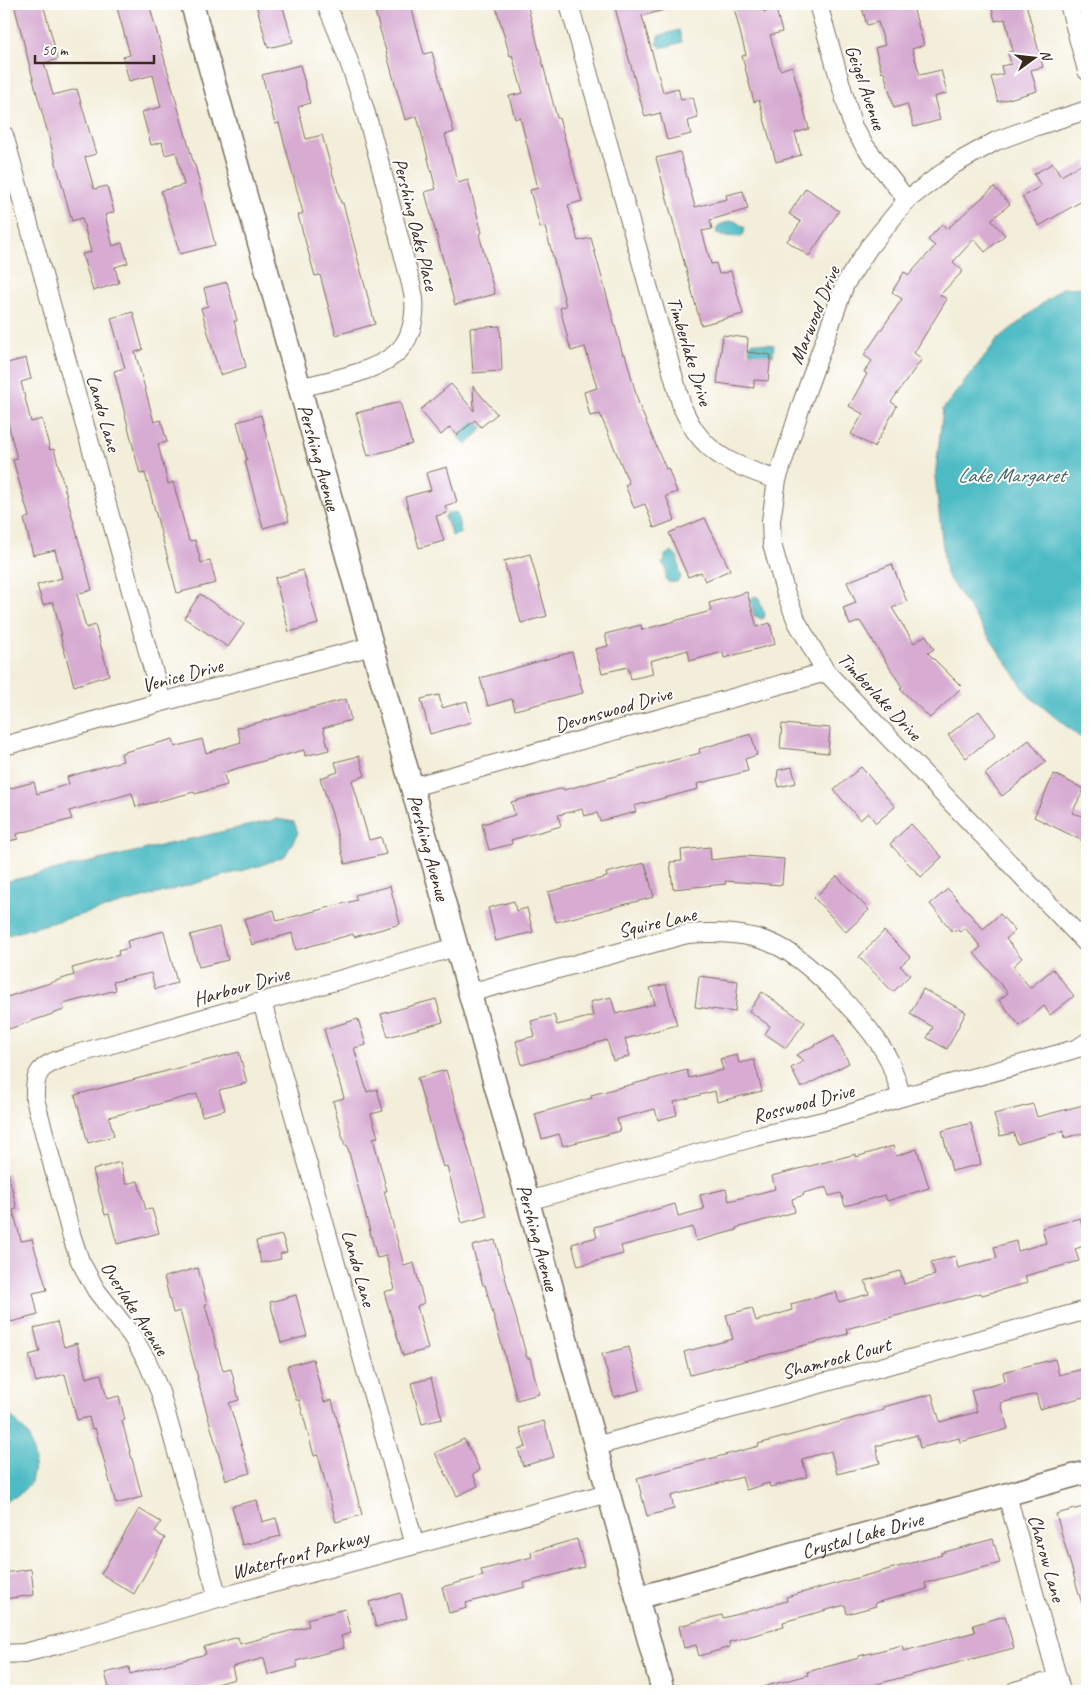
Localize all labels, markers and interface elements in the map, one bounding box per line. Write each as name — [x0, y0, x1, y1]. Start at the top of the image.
scale bar — [35, 32, 154, 64]
north arrow — [1008, 32, 1058, 82]
text: 50 m — [42, 41, 69, 60]
street label: Geigel Avenue — [839, 42, 892, 134]
text: N — [1037, 48, 1056, 63]
street label: Pershing Oaks Place — [387, 155, 444, 294]
street label: Marwood Drive — [784, 261, 846, 368]
street label: Timberlake Drive — [661, 294, 718, 410]
street label: Lando Lane — [81, 372, 127, 456]
street label: Pershing Avenue — [292, 402, 346, 515]
water label: Lake Margaret — [958, 462, 1069, 488]
street label: Timberlake Drive — [832, 647, 928, 747]
street label: Venice Drive — [139, 652, 227, 698]
street label: Devonswood Drive — [552, 680, 676, 738]
street label: Pershing Avenue — [401, 792, 455, 905]
street label: Squire Lane — [616, 901, 700, 944]
street label: Harbour Drive — [190, 961, 293, 1012]
street label: Rosswood Drive — [750, 1078, 858, 1129]
street label: Pershing Avenue — [511, 1182, 564, 1295]
street label: Lando Lane — [336, 1227, 382, 1311]
street label: Overlake Avenue — [95, 1257, 175, 1361]
street label: Shamrock Court — [779, 1331, 896, 1385]
street label: Crystal Lake Drive — [799, 1506, 927, 1564]
street label: Charow Lane — [1022, 1512, 1071, 1606]
street label: Waterfront Parkway — [229, 1524, 374, 1585]

